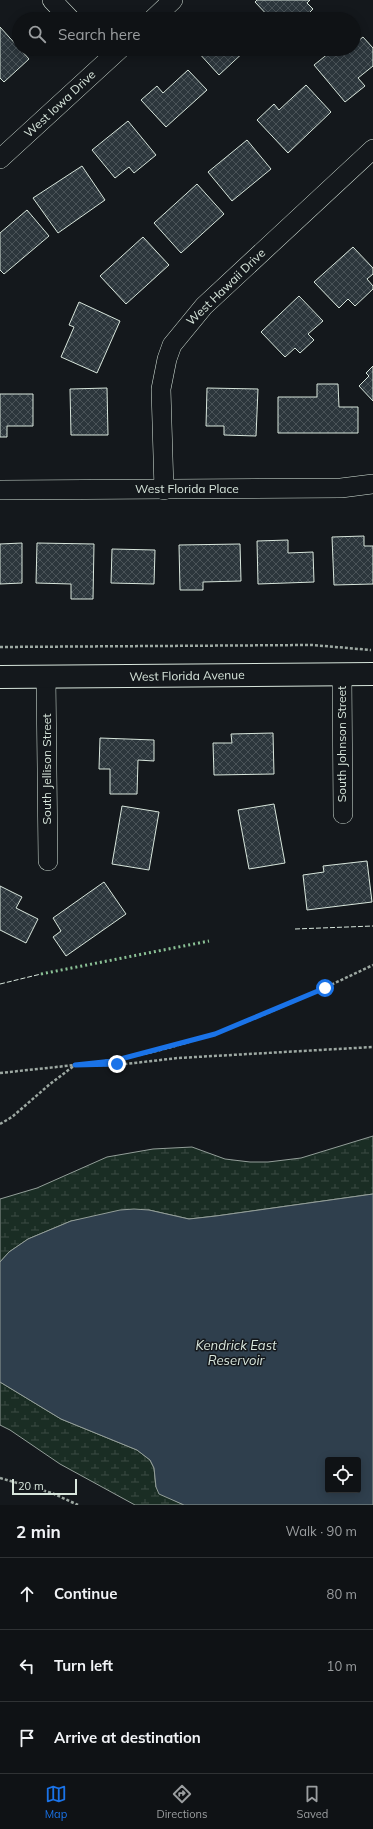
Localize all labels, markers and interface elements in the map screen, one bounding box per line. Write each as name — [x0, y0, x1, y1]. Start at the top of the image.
search box — [12, 12, 361, 56]
icon: search — [26, 23, 48, 45]
text: Search here — [58, 25, 140, 44]
street label: West Iowa Drive — [21, 67, 98, 140]
street label: West Hawaii Drive — [183, 245, 268, 328]
street label: West Florida Place — [135, 481, 239, 496]
street label: West Florida Avenue — [129, 667, 245, 684]
street label: South Johnson Street — [334, 686, 349, 802]
street label: South Jellison Street — [39, 714, 54, 824]
route start — [316, 979, 334, 997]
route end — [108, 1055, 126, 1073]
water label: Kendrick East Reservoir — [195, 1337, 277, 1368]
map controls — [325, 1457, 361, 1493]
button: locate — [325, 1457, 361, 1493]
scale bar — [12, 1477, 77, 1496]
text: 20 m — [18, 1479, 44, 1493]
text: 2 min — [16, 1521, 61, 1542]
text: Walk · 90 m — [286, 1523, 357, 1539]
icon: ahead — [16, 1583, 38, 1605]
text: Continue — [54, 1584, 117, 1603]
text: 80 m — [327, 1586, 357, 1602]
icon: left — [16, 1655, 38, 1677]
text: Turn left — [54, 1656, 113, 1675]
text: 10 m — [327, 1658, 357, 1674]
icon: arrive — [16, 1727, 38, 1749]
text: Arrive at destination — [54, 1728, 201, 1747]
tab: Map — [45, 1783, 67, 1821]
tab: Directions — [157, 1783, 207, 1821]
tab: Saved — [297, 1783, 328, 1821]

